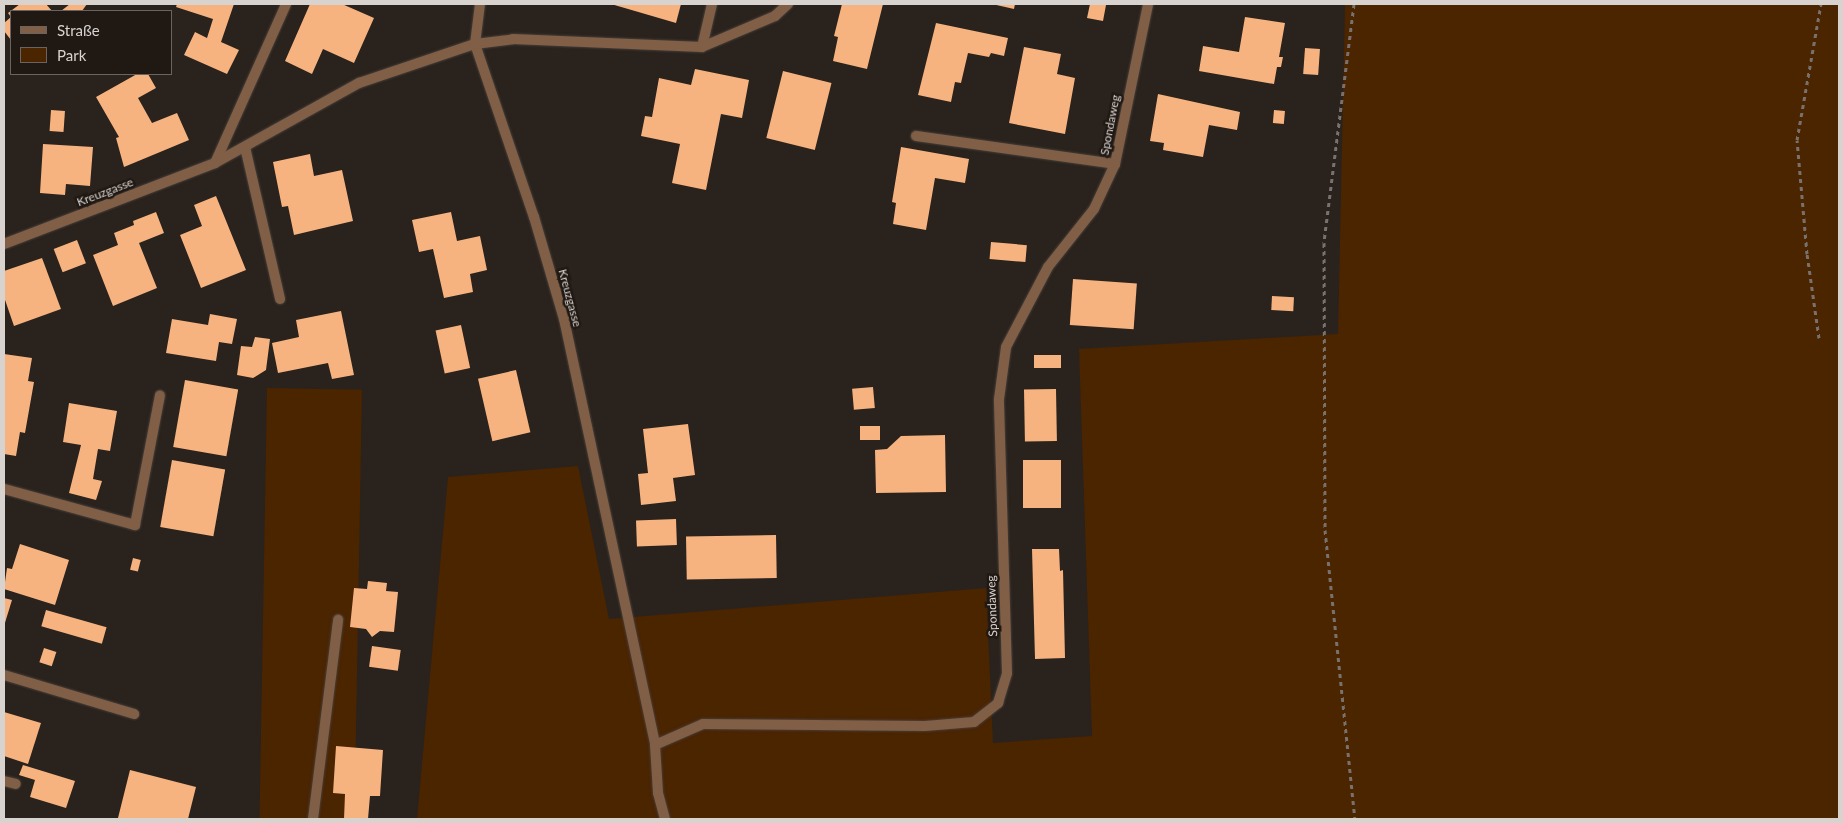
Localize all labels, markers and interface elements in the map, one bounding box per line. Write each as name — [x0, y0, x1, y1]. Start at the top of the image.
legend — [10, 10, 172, 75]
text: Straße — [57, 21, 100, 39]
text: Park — [57, 46, 86, 64]
street label: Spondaweg — [1097, 94, 1123, 156]
street label: Kreuzgasse — [75, 175, 135, 209]
street label: Kreuzgasse — [555, 267, 585, 329]
street label: Spondaweg — [984, 575, 1000, 637]

